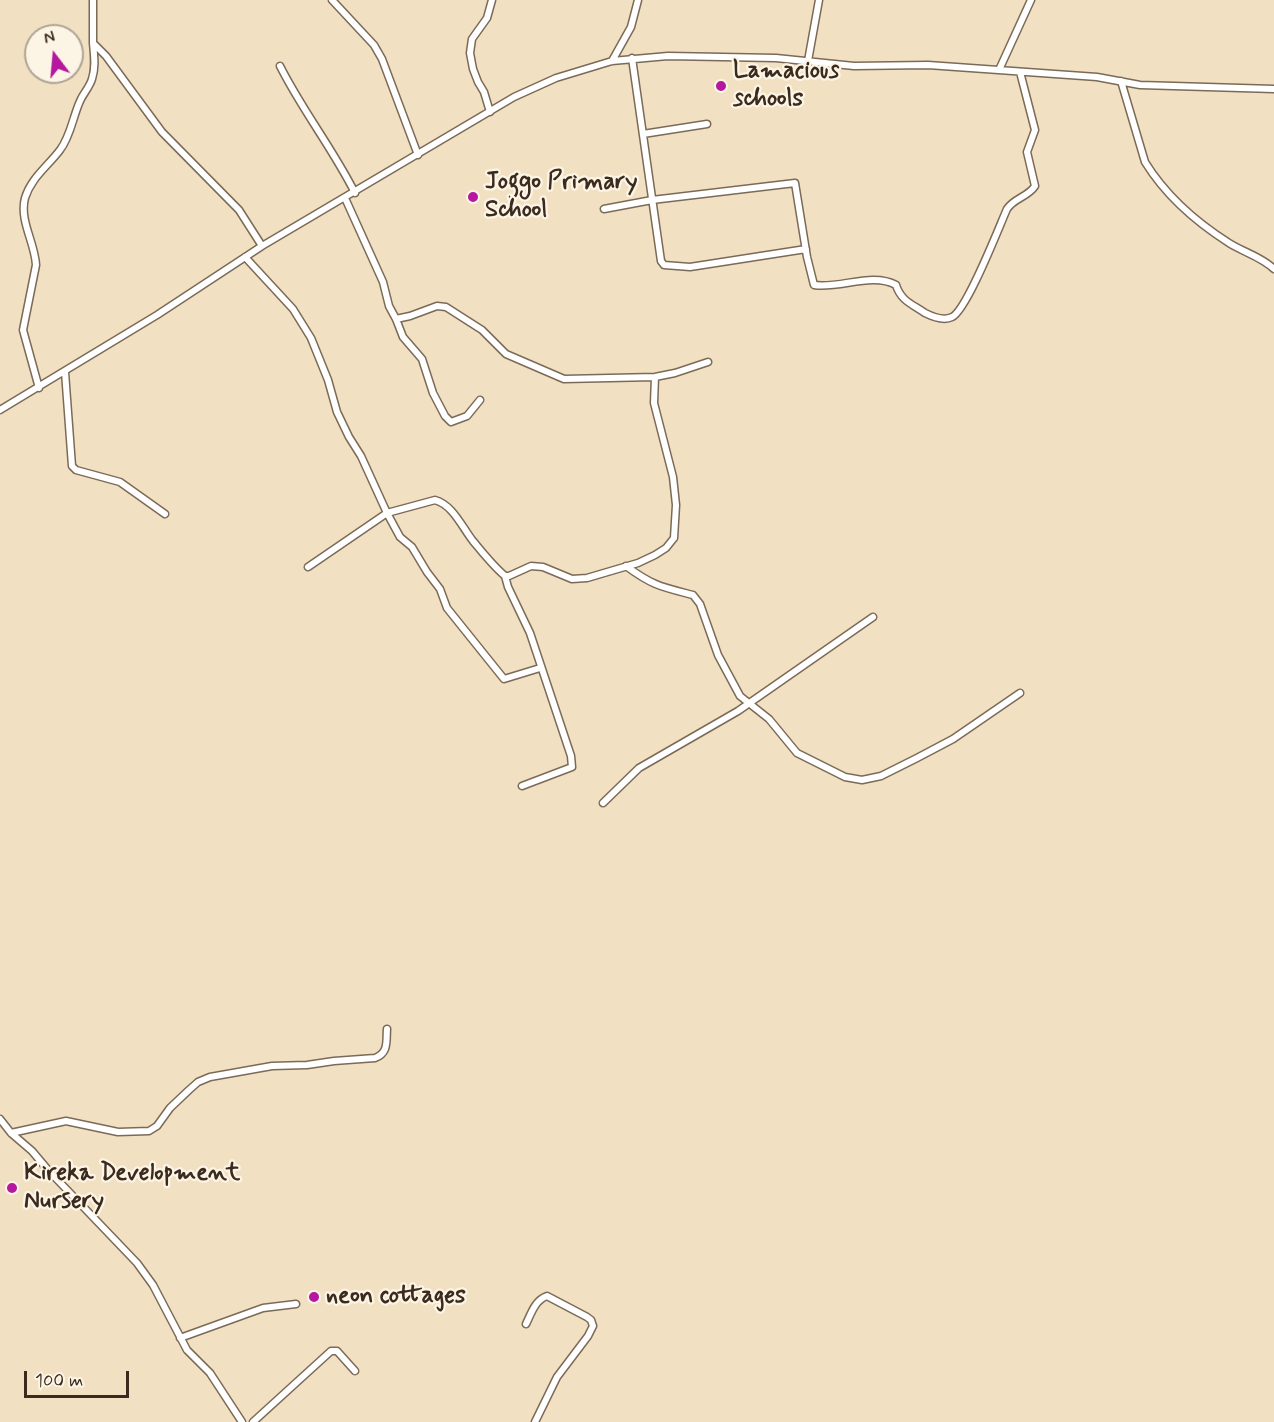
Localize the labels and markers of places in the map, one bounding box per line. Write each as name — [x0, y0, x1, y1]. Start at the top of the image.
place label: Lamacious schools — [733, 58, 839, 114]
marker: Lamacious schools — [714, 79, 728, 93]
place label: Joggo Primary School — [485, 169, 637, 225]
marker: Joggo Primary School — [466, 190, 480, 204]
place label: Kireka Development Nursery — [24, 1160, 240, 1216]
marker: Kireka Development Nursery — [5, 1181, 19, 1195]
place label: neon cottages — [326, 1283, 466, 1311]
marker: neon cottages — [307, 1290, 321, 1304]

